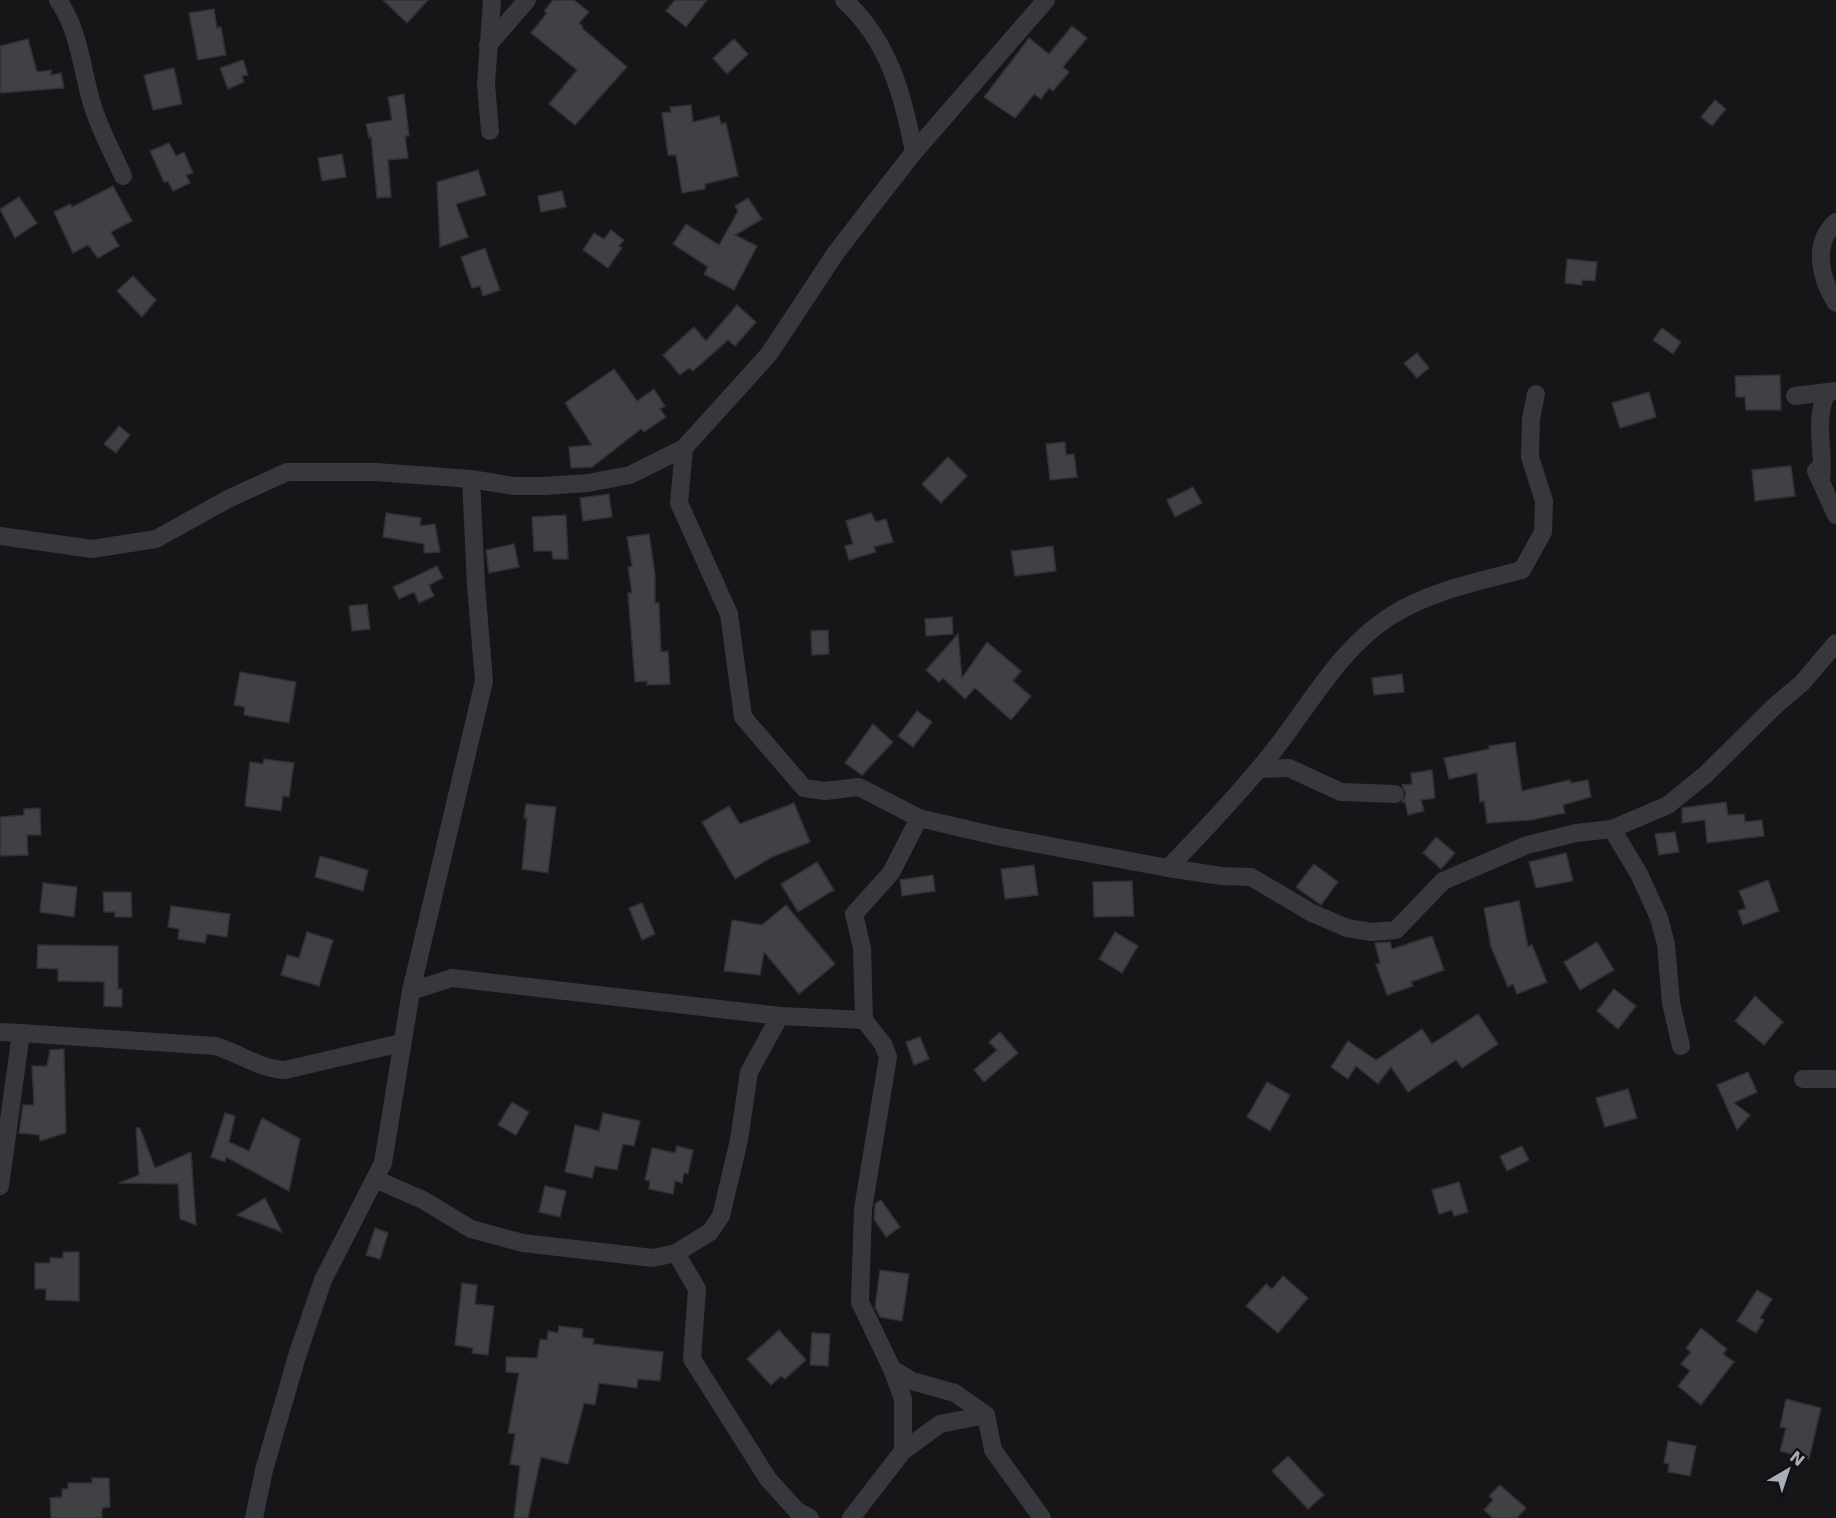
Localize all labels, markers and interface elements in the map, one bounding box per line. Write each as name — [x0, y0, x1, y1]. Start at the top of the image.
north arrow — [1758, 1440, 1818, 1500]
text: N — [1786, 1447, 1808, 1470]

